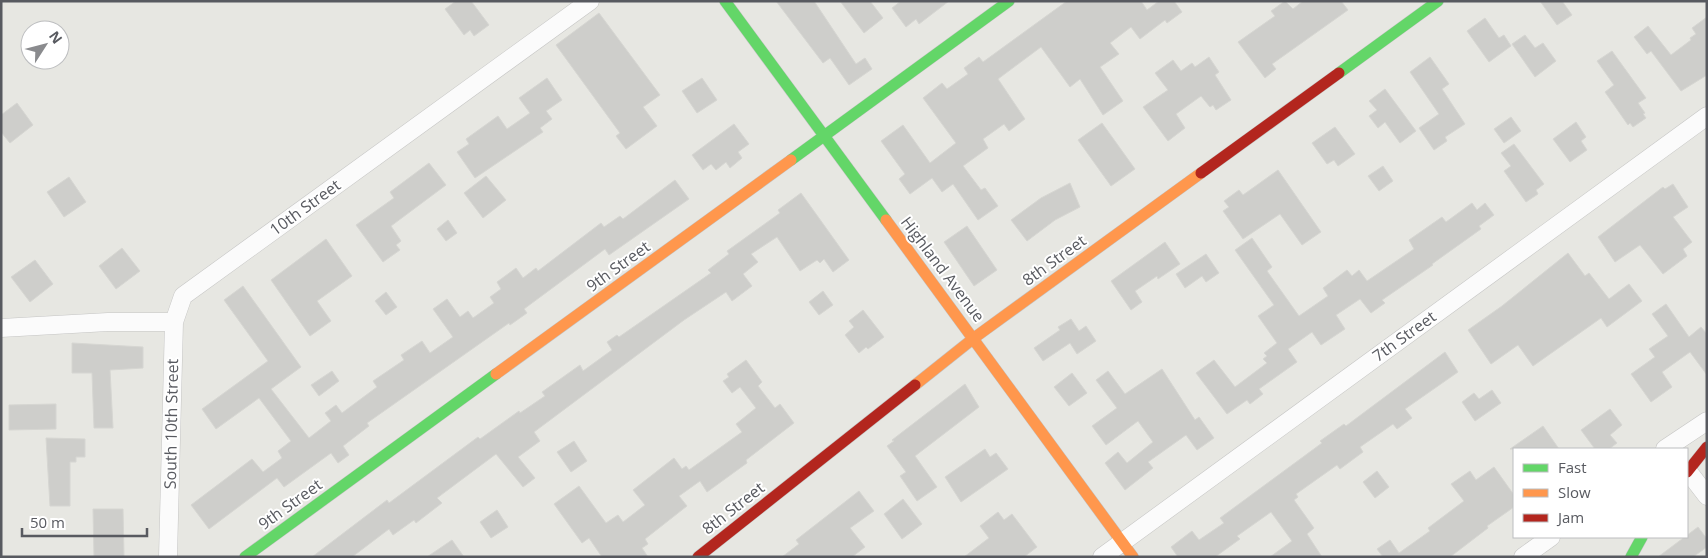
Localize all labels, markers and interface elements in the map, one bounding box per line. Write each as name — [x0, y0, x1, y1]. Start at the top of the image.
north arrow — [20, 20, 70, 70]
text: N — [45, 27, 67, 47]
street label: 10th Street — [265, 174, 345, 240]
street label: Highland Avenue — [896, 212, 990, 326]
street label: 8th Street — [1018, 229, 1090, 291]
street label: 9th Street — [582, 235, 654, 297]
street label: 7th Street — [1368, 305, 1440, 367]
street label: South 10th Street — [159, 358, 183, 489]
legend — [1513, 448, 1688, 538]
text: Fast — [1558, 457, 1587, 477]
street label: 9th Street — [254, 473, 326, 535]
street label: 8th Street — [697, 477, 769, 539]
text: Slow — [1558, 482, 1591, 502]
scale bar — [22, 506, 148, 538]
text: Jam — [1556, 507, 1584, 527]
text: 50 m — [30, 512, 65, 532]

